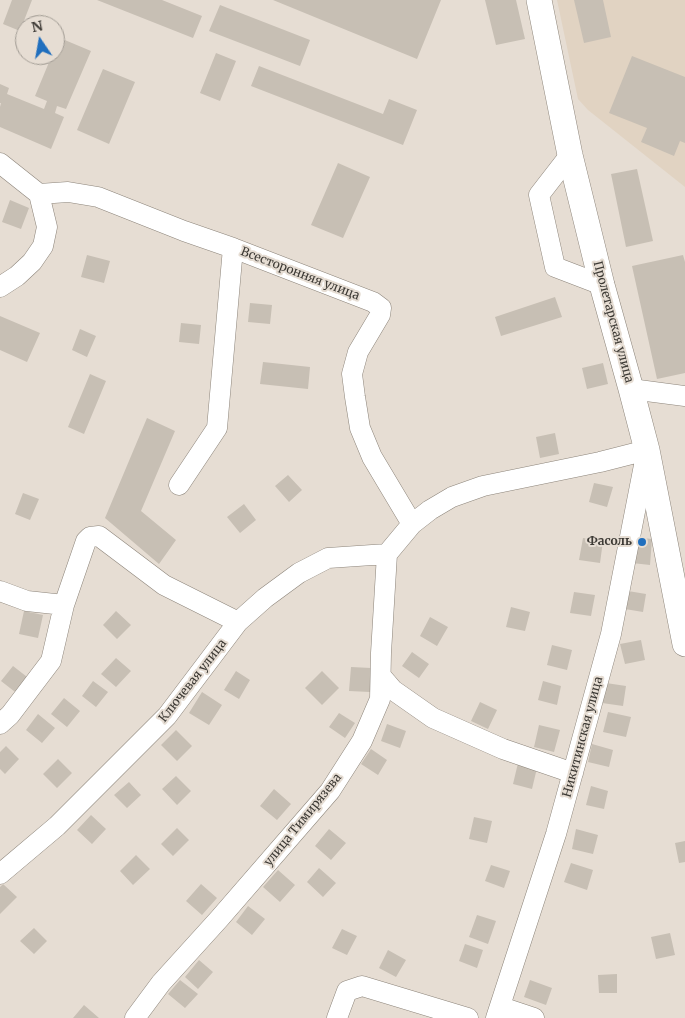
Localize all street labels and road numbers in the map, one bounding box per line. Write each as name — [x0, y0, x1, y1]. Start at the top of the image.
street label: Всесторонняя улица — [239, 245, 361, 303]
street label: Пролетарская улица — [590, 260, 636, 384]
street label: Ключевая улица — [156, 637, 230, 725]
street label: Никитинская улица — [560, 675, 606, 799]
street label: улица Тимирязева — [261, 771, 345, 869]

